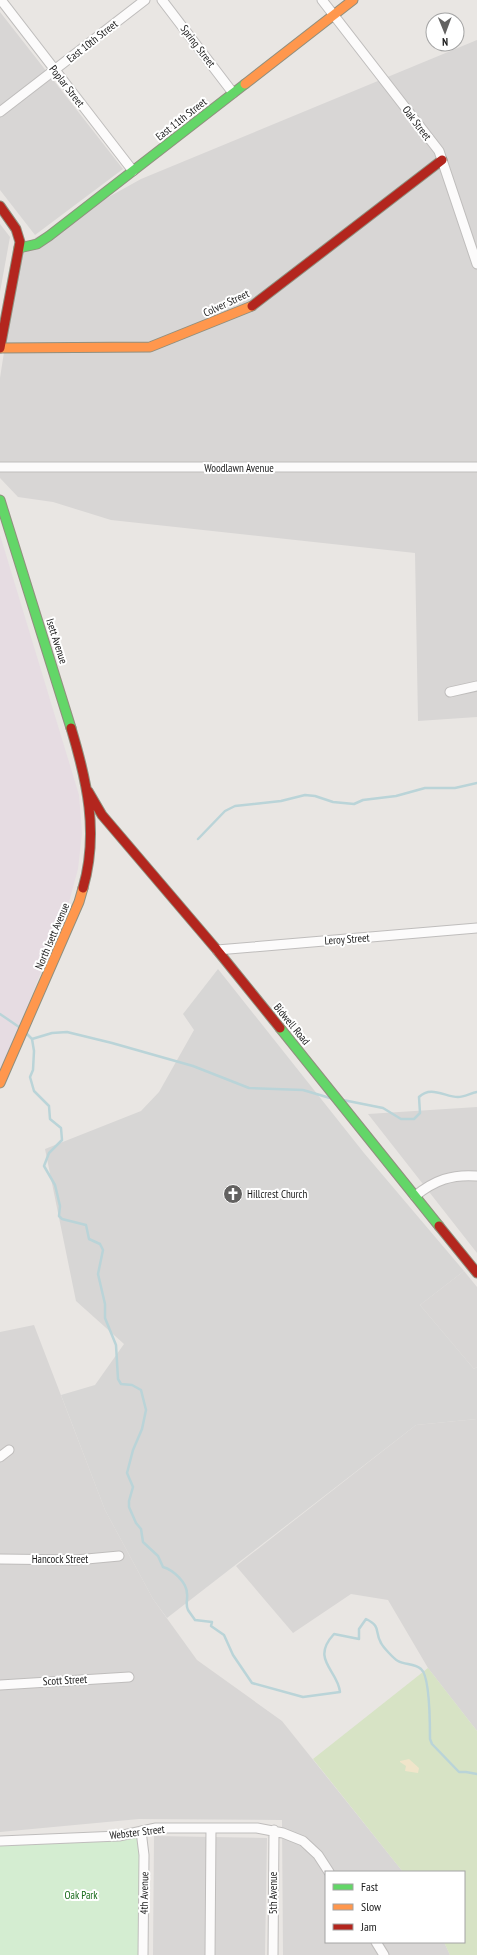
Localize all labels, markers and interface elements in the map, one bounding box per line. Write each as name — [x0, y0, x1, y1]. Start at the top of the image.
north arrow — [425, 12, 465, 52]
street label: East 10th Street — [64, 17, 120, 65]
street label: Spring Street — [177, 22, 219, 70]
text: N — [442, 35, 448, 49]
street label: Poplar Street — [46, 62, 88, 110]
street label: East 11th Street — [153, 95, 209, 143]
street label: Oak Street — [400, 103, 434, 143]
street label: Colver Street — [201, 286, 251, 320]
street label: Woodlawn Avenue — [204, 461, 274, 475]
street label: Isett Avenue — [43, 617, 71, 666]
street label: North Isett Avenue — [32, 900, 72, 971]
street label: Leroy Street — [324, 930, 370, 948]
street label: Bidwell Road — [271, 1000, 313, 1048]
church icon: Hillcrest Church — [222, 1183, 244, 1205]
place label: Hillcrest Church — [247, 1187, 308, 1201]
street label: Hancock Street — [32, 1552, 88, 1566]
street label: Scott Street — [42, 1672, 88, 1688]
street label: Webster Street — [109, 1822, 165, 1842]
street label: 4th Avenue — [137, 1871, 151, 1914]
street label: 5th Avenue — [266, 1871, 280, 1914]
legend — [325, 1871, 465, 1943]
text: Fast — [361, 1879, 379, 1894]
park label: Oak Park — [64, 1888, 98, 1902]
text: Slow — [361, 1899, 382, 1914]
text: Jam — [360, 1919, 377, 1934]

